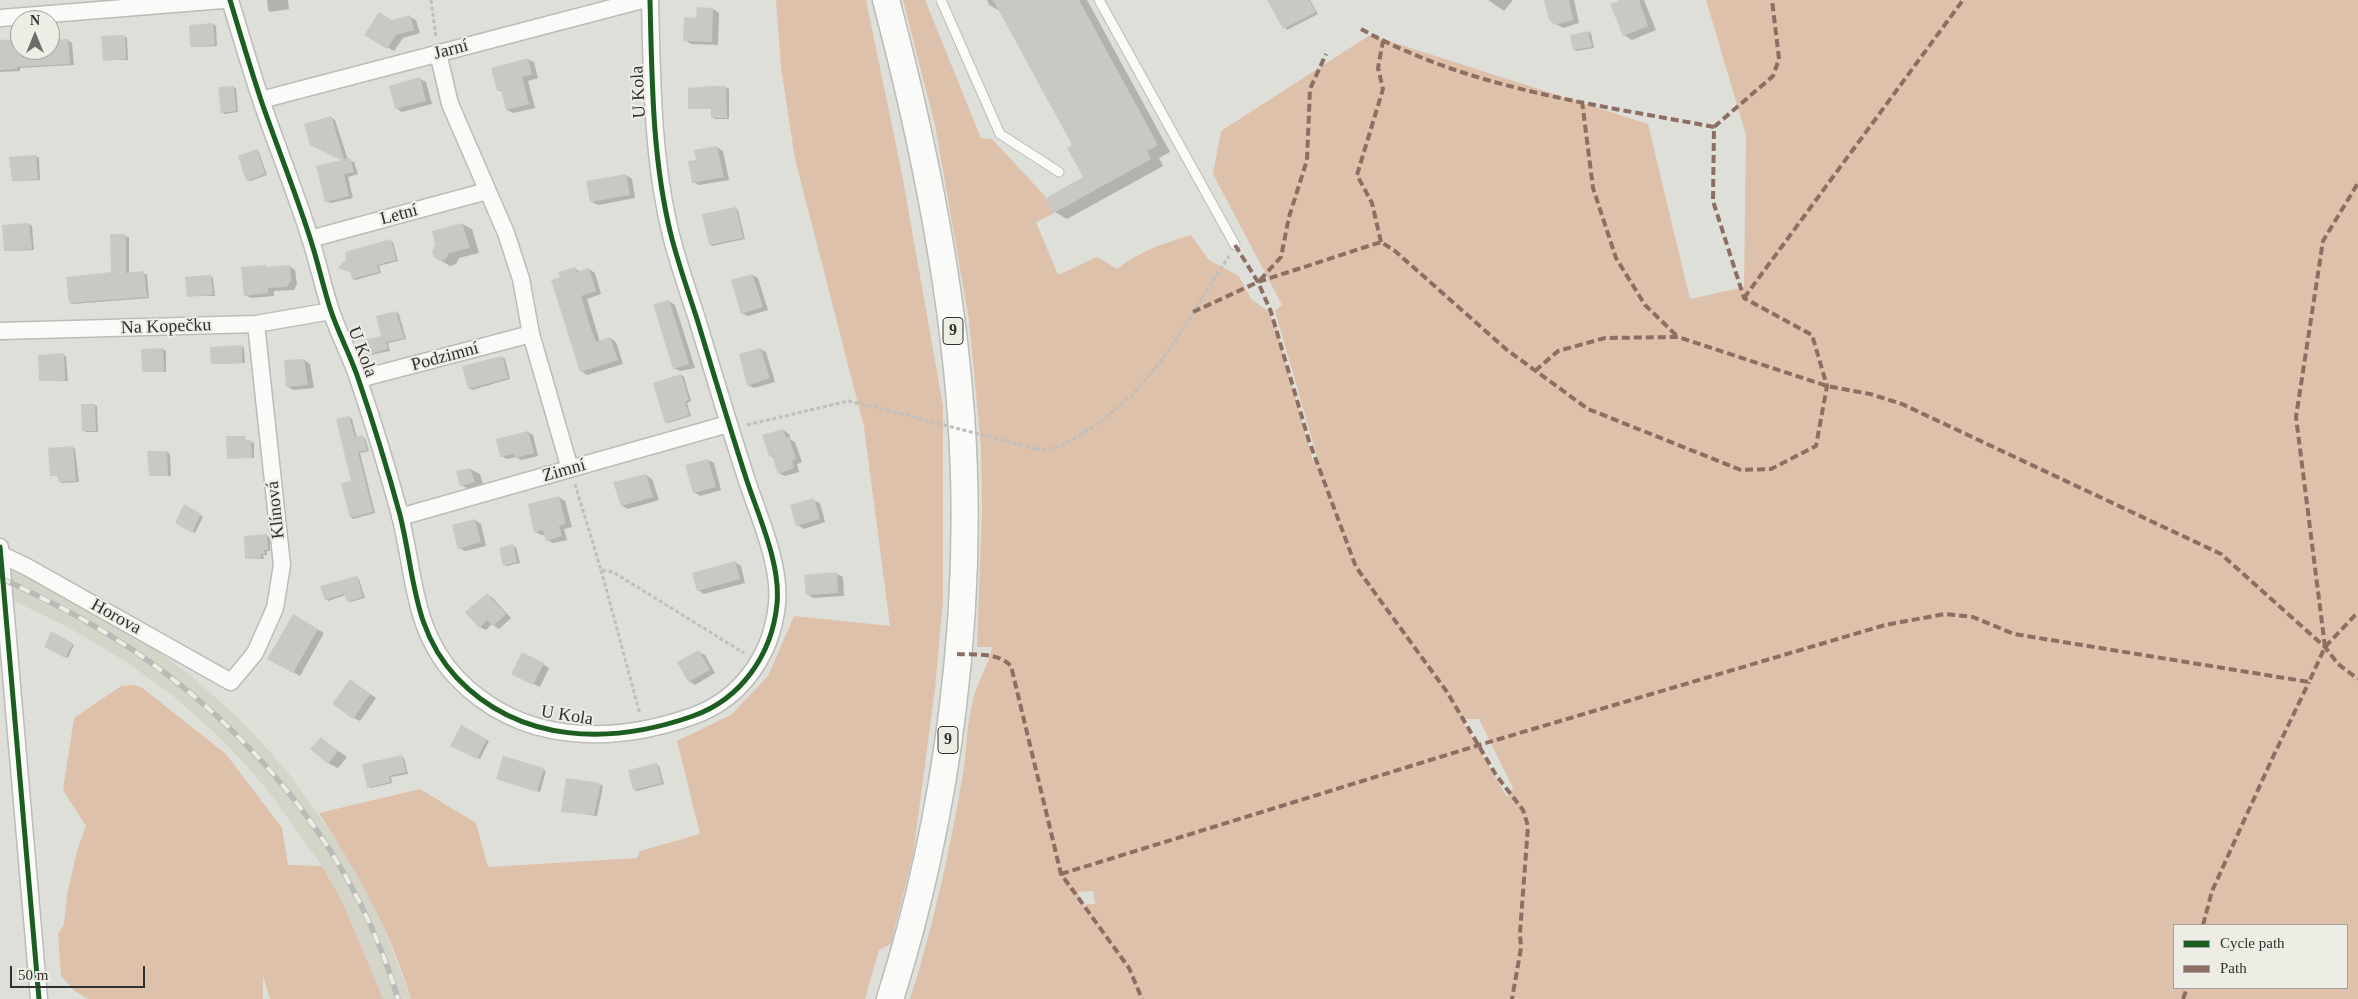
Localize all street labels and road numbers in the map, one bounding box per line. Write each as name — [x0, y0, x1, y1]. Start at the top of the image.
street label: Jarní — [431, 35, 471, 65]
street label: U Kola — [627, 65, 651, 119]
street label: Letní — [378, 200, 420, 230]
street label: Na Kopečku — [120, 315, 212, 339]
road number: 9 — [943, 318, 963, 344]
street label: U Kola — [343, 324, 381, 380]
street label: Podzimní — [409, 338, 481, 376]
street label: Zimní — [540, 455, 588, 487]
street label: Klínová — [262, 480, 290, 540]
street label: Horova — [87, 594, 145, 640]
street label: U Kola — [539, 701, 595, 731]
road number: 9 — [938, 726, 958, 754]

